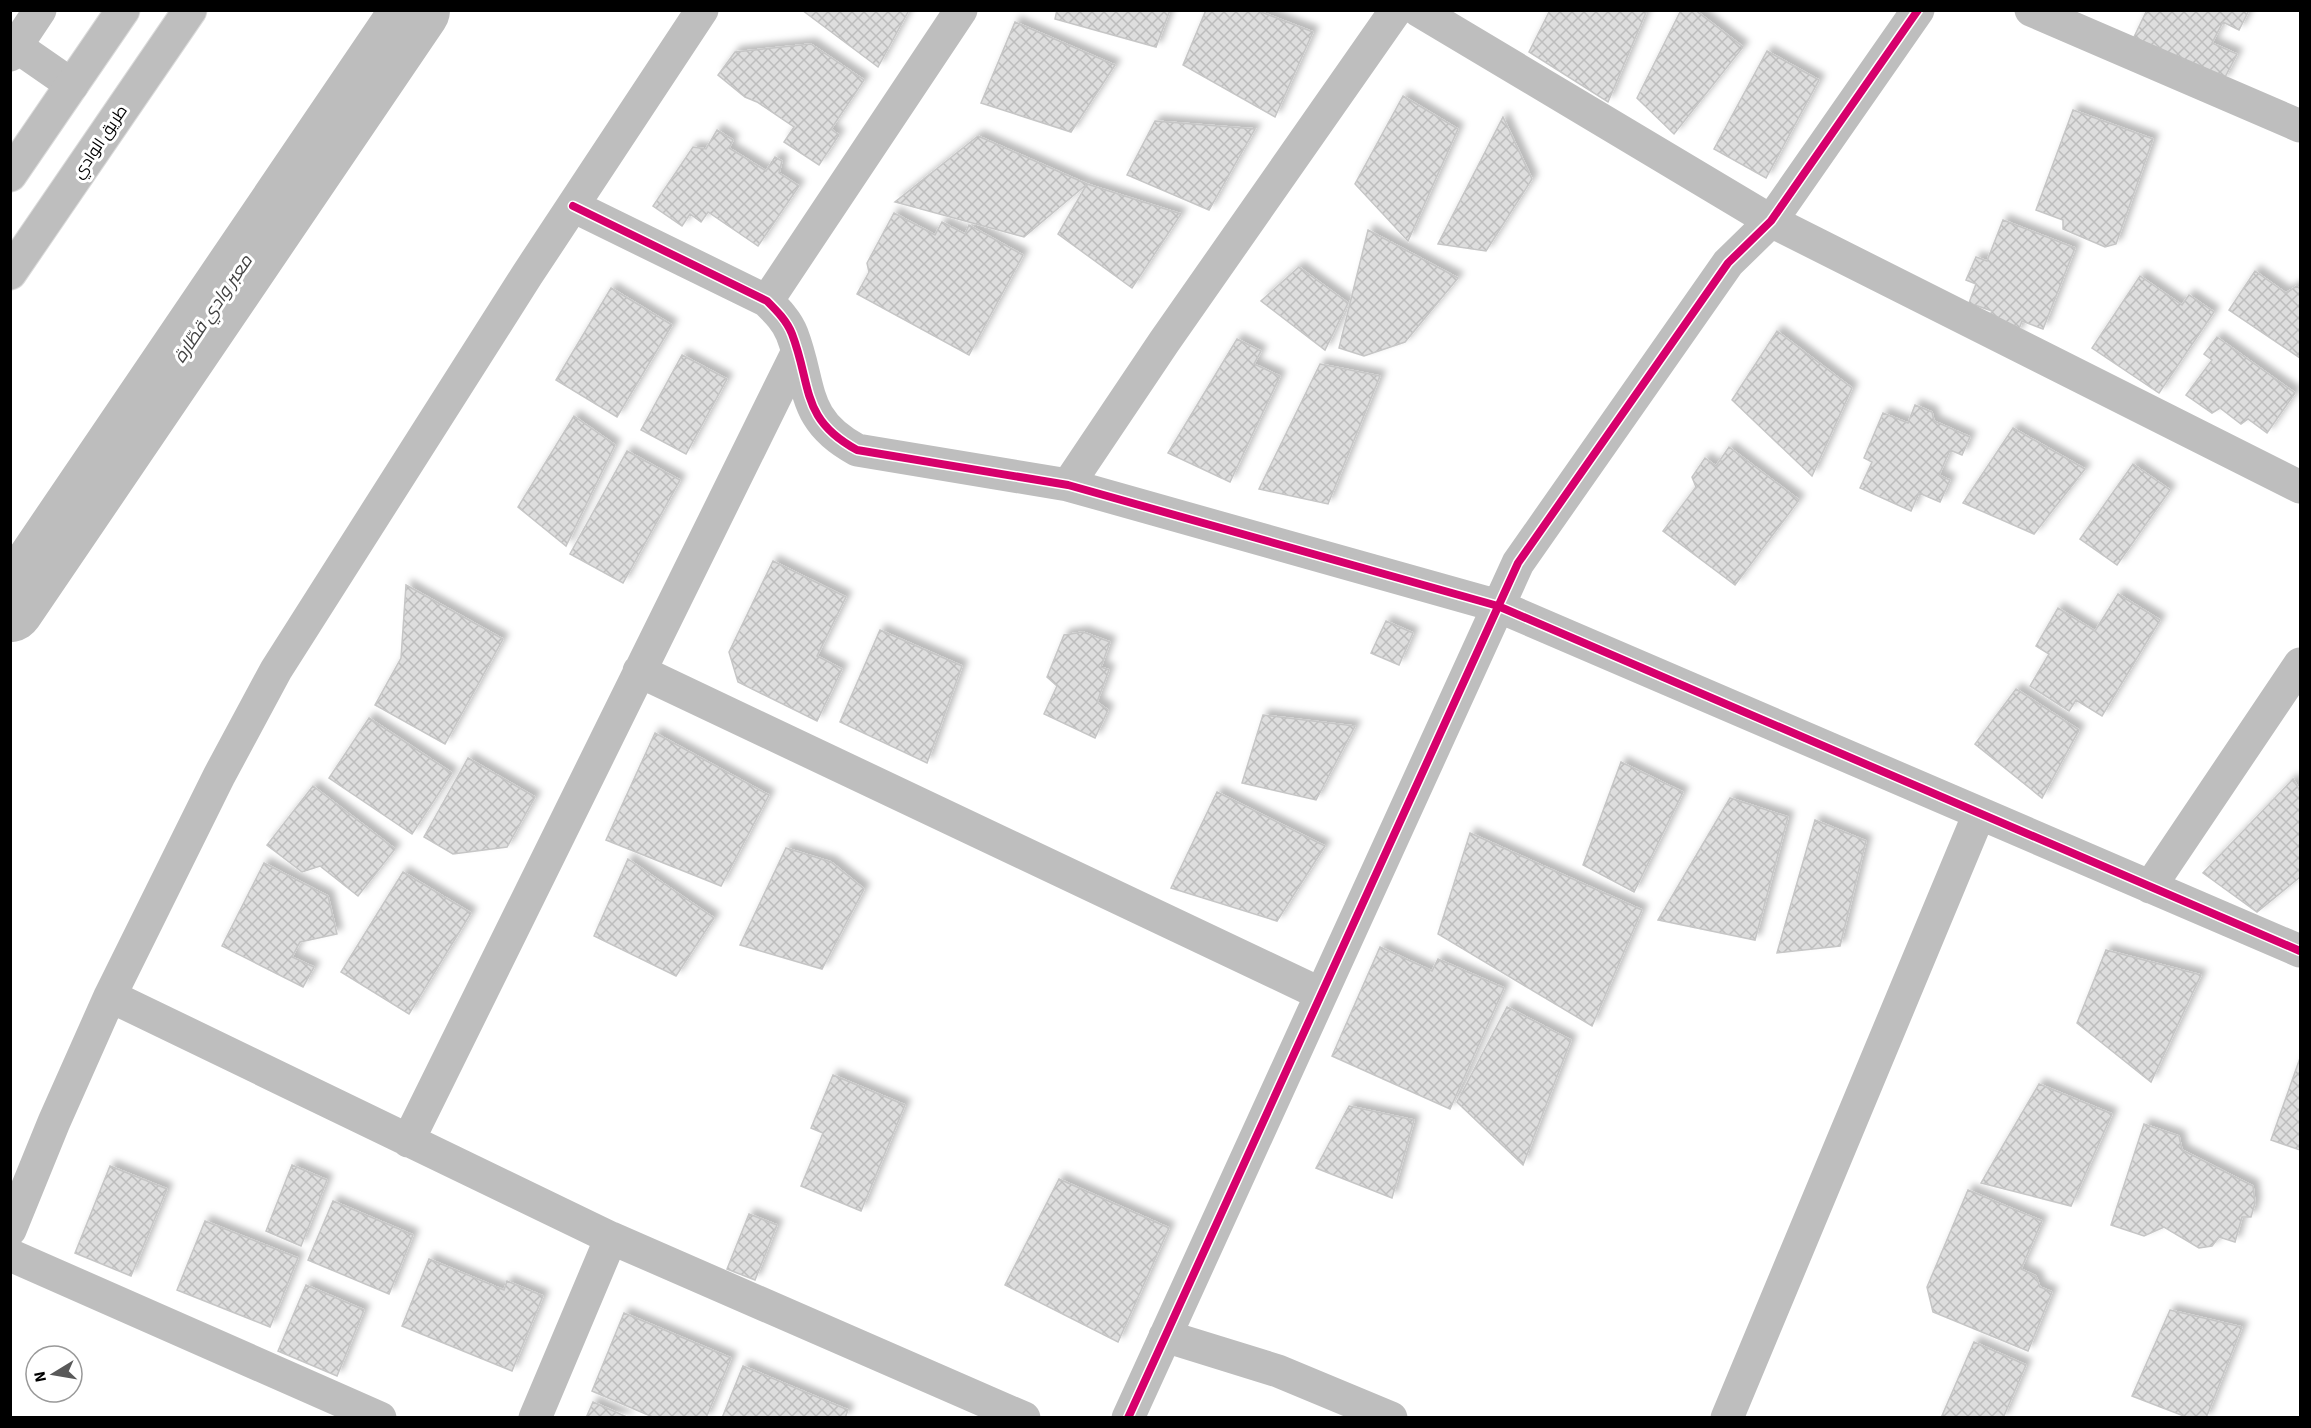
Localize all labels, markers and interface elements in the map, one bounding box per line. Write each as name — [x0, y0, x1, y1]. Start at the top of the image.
street label: طريق الوادي — [67, 101, 134, 184]
water label: معبر وادي قطّارة — [168, 250, 259, 369]
north arrow — [24, 1344, 84, 1404]
text: N — [28, 1369, 52, 1384]

